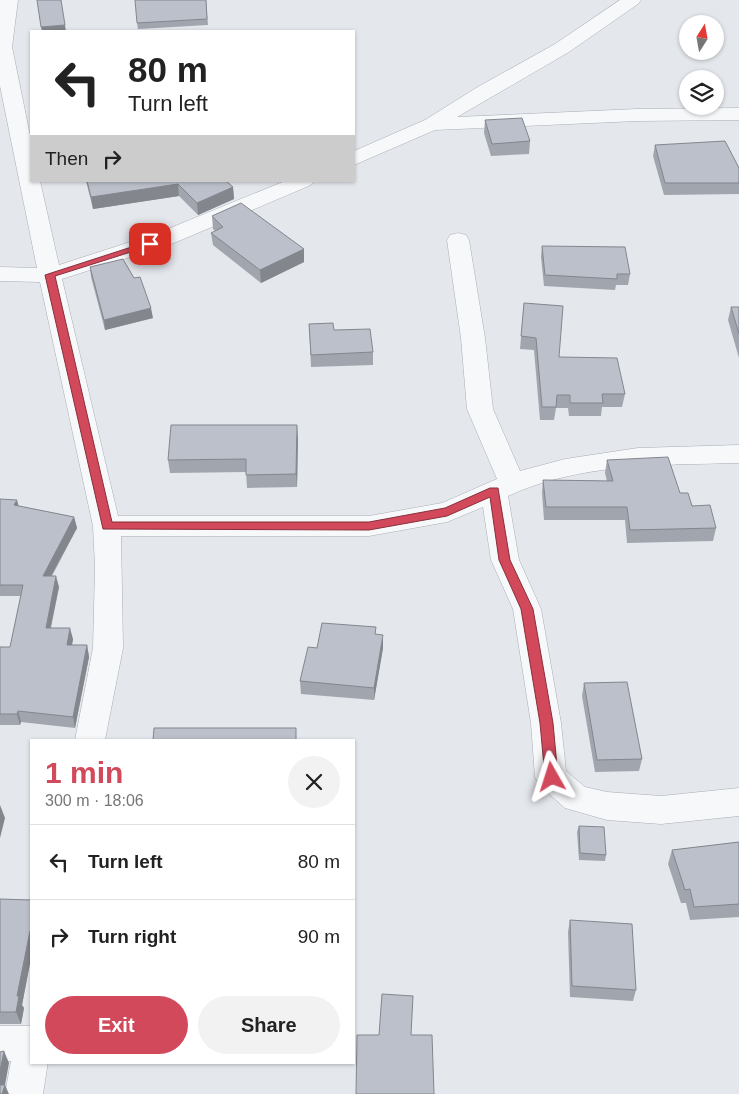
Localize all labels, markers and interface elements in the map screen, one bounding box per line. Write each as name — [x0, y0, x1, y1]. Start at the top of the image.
north arrow — [679, 15, 724, 60]
map controls — [679, 15, 724, 115]
icon: left — [45, 50, 110, 115]
text: 80 m — [128, 50, 208, 89]
button: layers — [679, 70, 724, 115]
text: Turn left — [128, 91, 208, 116]
icon: right — [98, 145, 126, 173]
text: Then — [45, 148, 88, 169]
pin — [129, 223, 171, 265]
icon: arrive — [136, 230, 164, 258]
position arrow — [525, 750, 577, 802]
text: 1 min — [45, 756, 123, 789]
button: close — [288, 756, 340, 808]
text: 300 m · 18:06 — [45, 792, 144, 809]
icon: left — [45, 848, 73, 876]
text: Turn left — [88, 851, 163, 872]
text: 80 m — [298, 851, 340, 872]
icon: right — [45, 923, 73, 951]
text: Turn right — [88, 926, 176, 947]
text: 90 m — [298, 926, 340, 947]
button: Exit — [45, 996, 188, 1054]
button: Share — [198, 996, 340, 1054]

